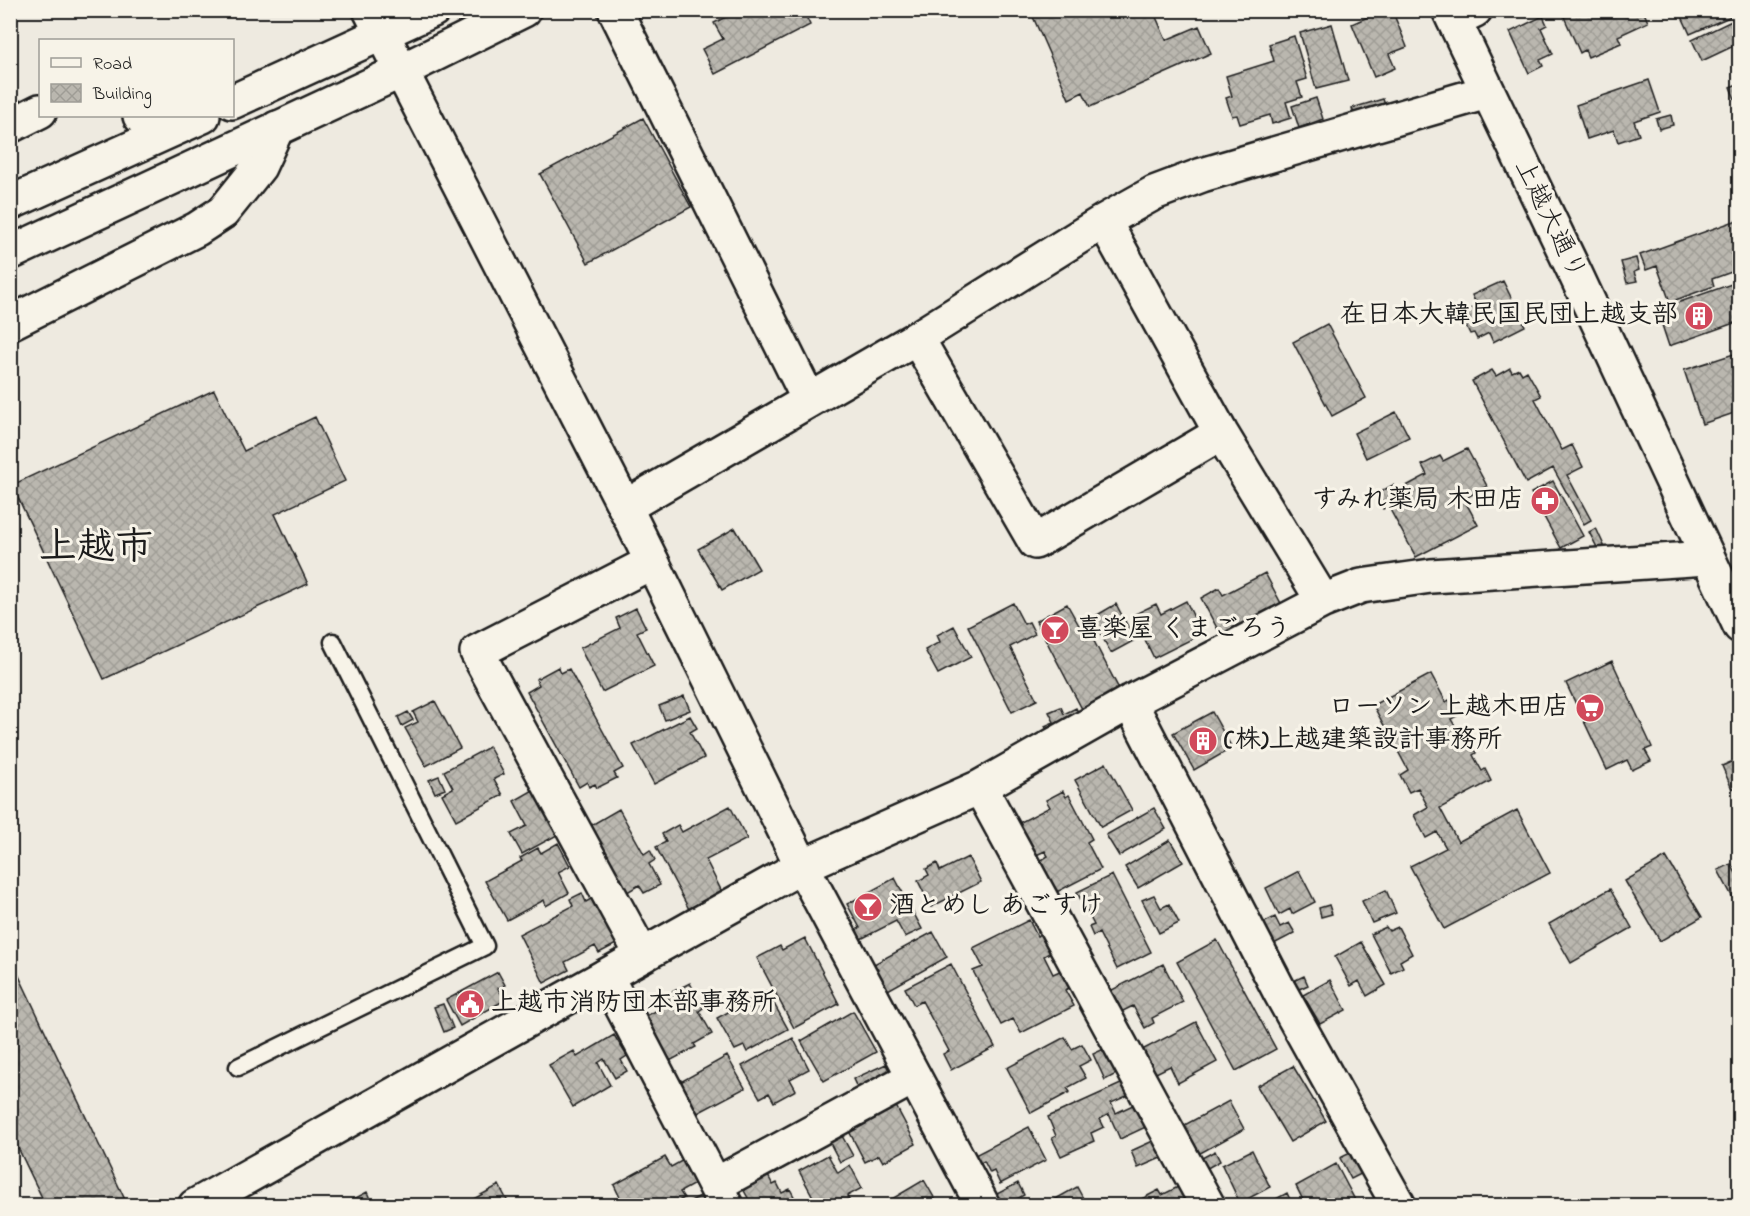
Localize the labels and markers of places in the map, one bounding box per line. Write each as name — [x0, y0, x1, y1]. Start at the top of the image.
place label: 在日本大韓民国民団上越支部 — [1340, 297, 1678, 335]
building icon: 在日本大韓民国民団上越支部 — [1683, 300, 1715, 332]
place label: すみれ薬局 木田店 — [1312, 482, 1524, 520]
pharmacy icon: すみれ薬局 木田店 — [1529, 485, 1561, 517]
place label: 喜楽屋 くまごろう — [1076, 611, 1291, 649]
bar icon: 喜楽屋 くまごろう — [1039, 614, 1071, 646]
place label: ローソン 上越木田店 — [1328, 689, 1569, 727]
supermarket icon: ローソン 上越木田店 — [1574, 692, 1606, 724]
place label: (株)上越建築設計事務所 — [1224, 722, 1503, 760]
building icon: (株)上越建築設計事務所 — [1187, 725, 1219, 757]
place label: 酒とめし あごすけ — [889, 888, 1104, 926]
bar icon: 酒とめし あごすけ — [852, 891, 884, 923]
place label: 上越市消防団本部事務所 — [491, 985, 777, 1023]
public building icon: 上越市消防団本部事務所 — [454, 988, 486, 1020]

